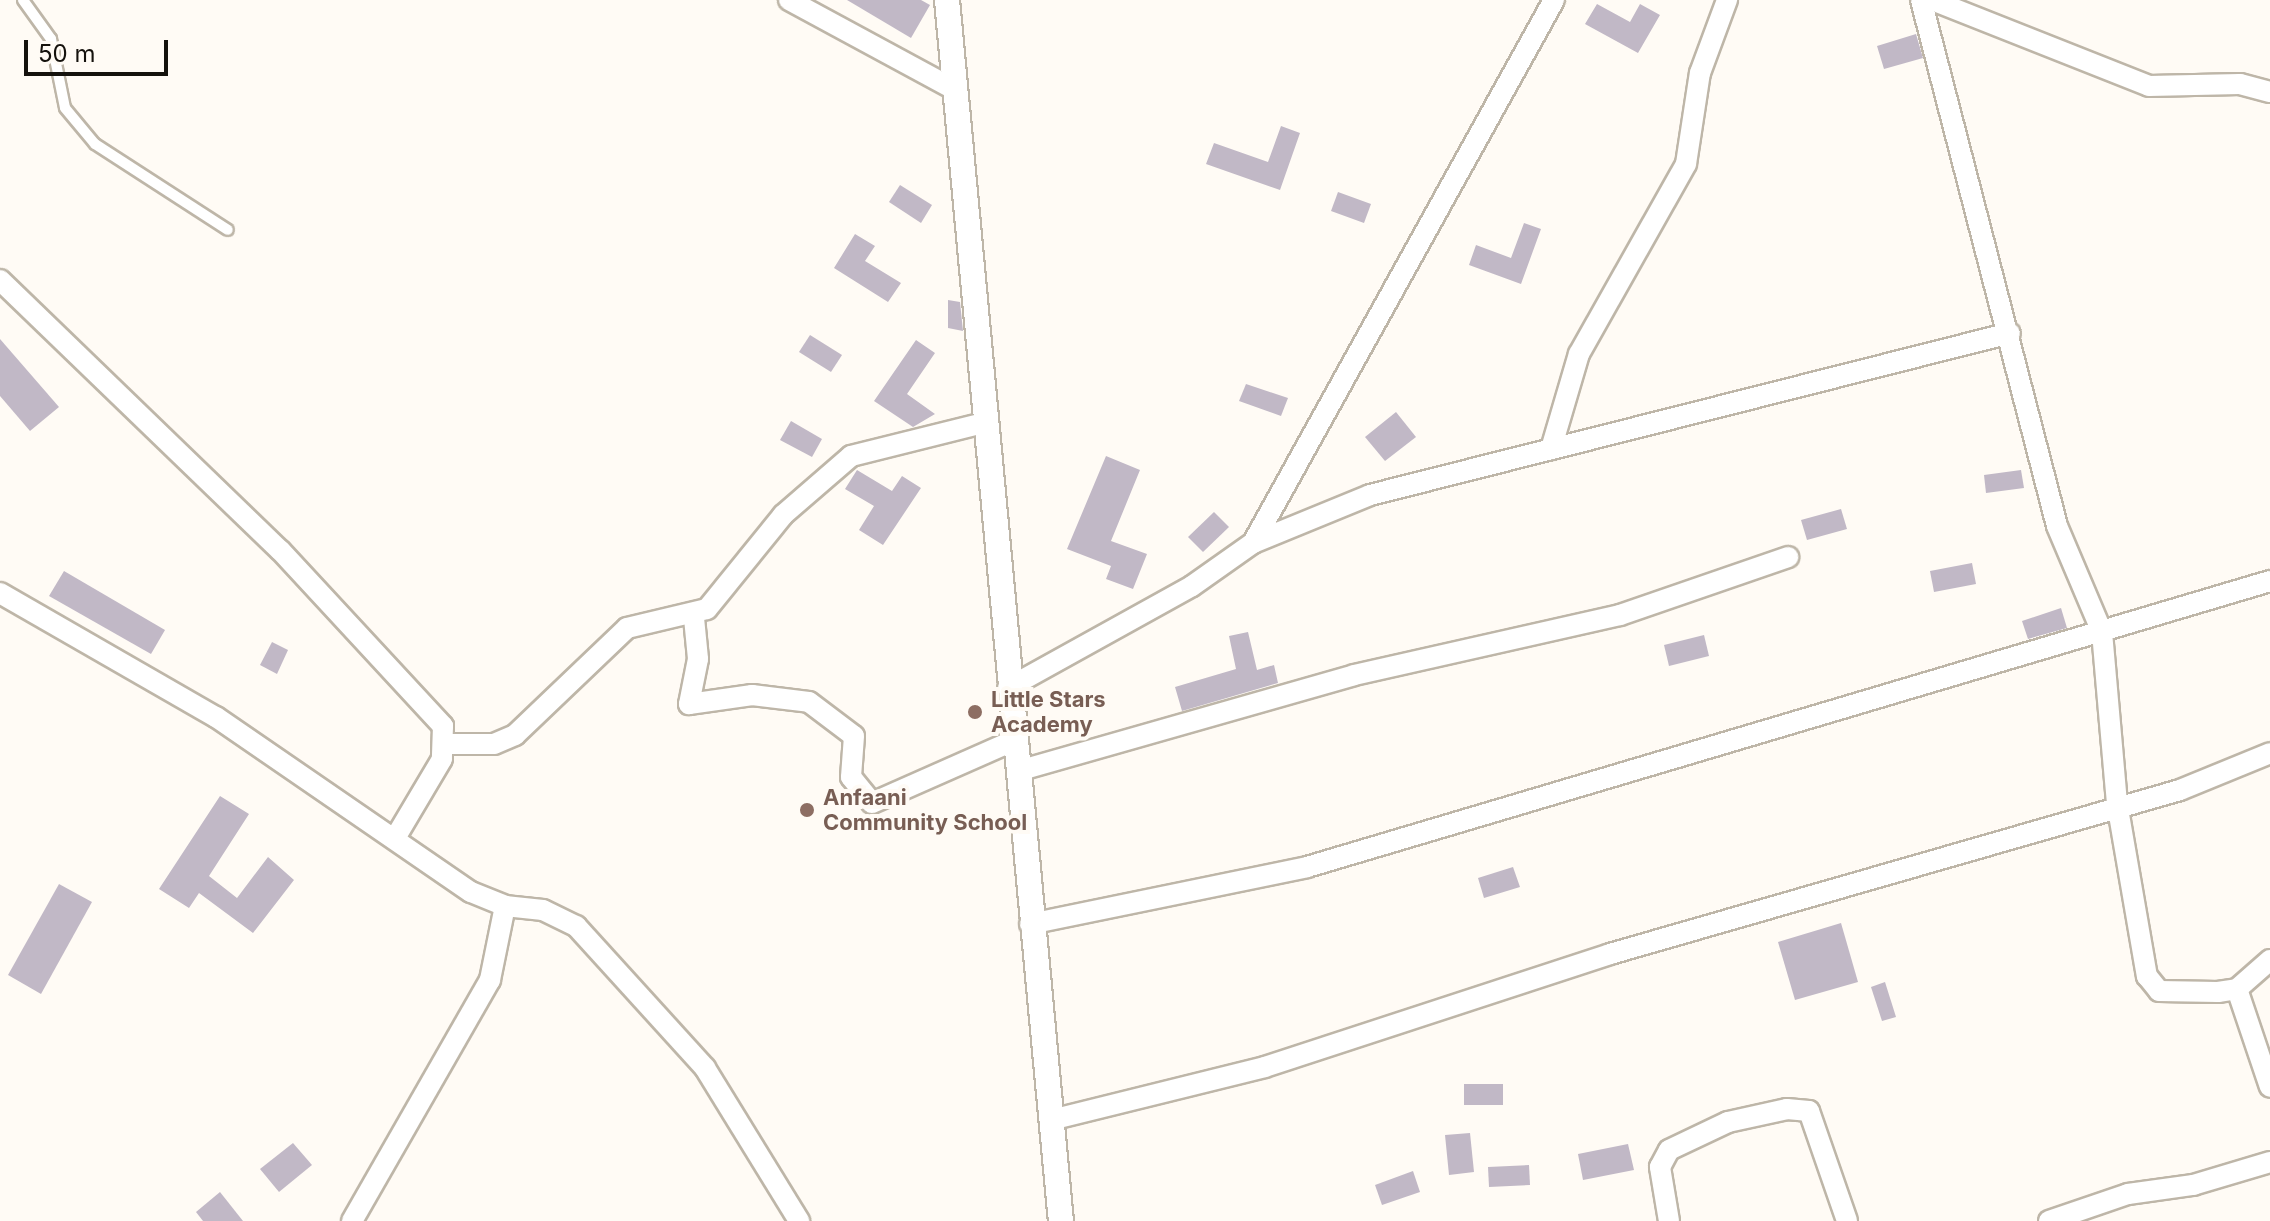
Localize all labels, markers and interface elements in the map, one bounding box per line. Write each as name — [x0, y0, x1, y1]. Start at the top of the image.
scale bar — [28, 24, 172, 74]
text: 50 m — [38, 39, 96, 68]
place label: Little Stars Academy — [991, 686, 1106, 738]
marker: Little Stars Academy — [966, 703, 984, 721]
place label: Anfaani Community School — [823, 784, 1027, 836]
marker: Anfaani Community School — [798, 801, 816, 819]

